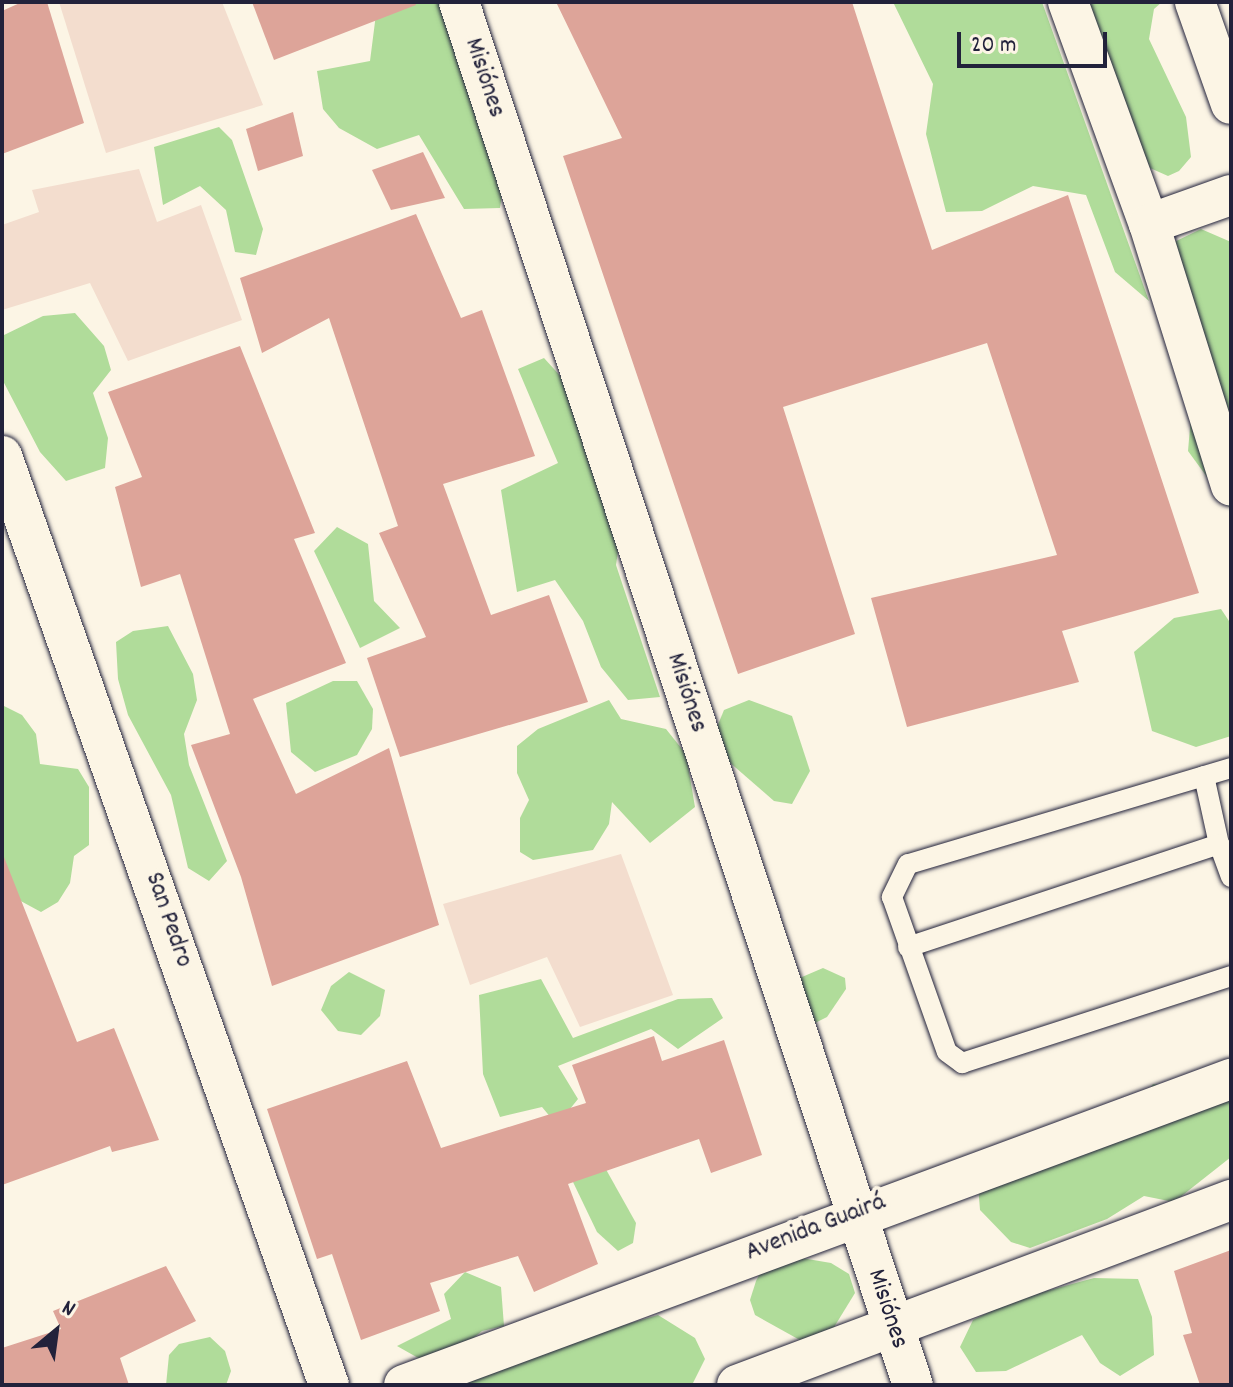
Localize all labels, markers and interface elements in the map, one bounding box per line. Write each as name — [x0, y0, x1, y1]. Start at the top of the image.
scale bar — [961, 16, 1111, 66]
text: 20 m — [971, 29, 1017, 63]
street label: Misiónes — [457, 34, 511, 122]
street label: Misiónes — [659, 649, 713, 737]
street label: San Pedro — [137, 868, 199, 972]
street label: Avenida Guairá — [742, 1187, 890, 1269]
street label: Misiónes — [860, 1265, 914, 1353]
north arrow — [16, 1291, 96, 1371]
text: N — [56, 1293, 80, 1326]

